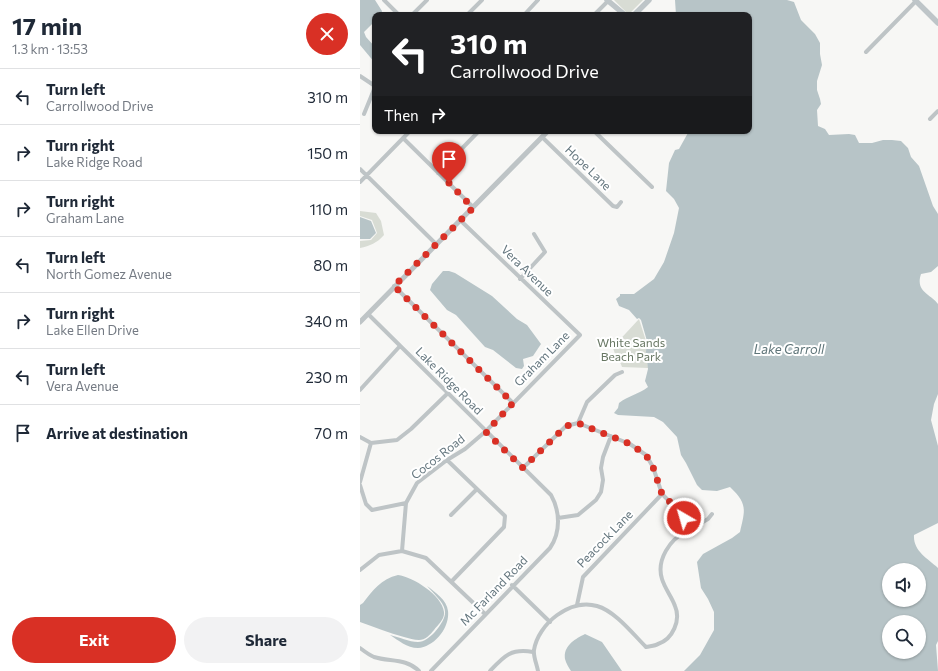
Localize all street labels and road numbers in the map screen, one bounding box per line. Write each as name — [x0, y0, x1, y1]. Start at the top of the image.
street label: Hope Lane — [563, 142, 615, 193]
street label: Vera Avenue — [499, 242, 557, 299]
street label: Graham Lane — [511, 328, 572, 389]
street label: Lake Ridge Road — [413, 344, 486, 417]
street label: Cocos Road — [408, 431, 467, 481]
street label: Peacock Lane — [573, 507, 635, 570]
street label: Mc Farland Road — [457, 553, 530, 628]

